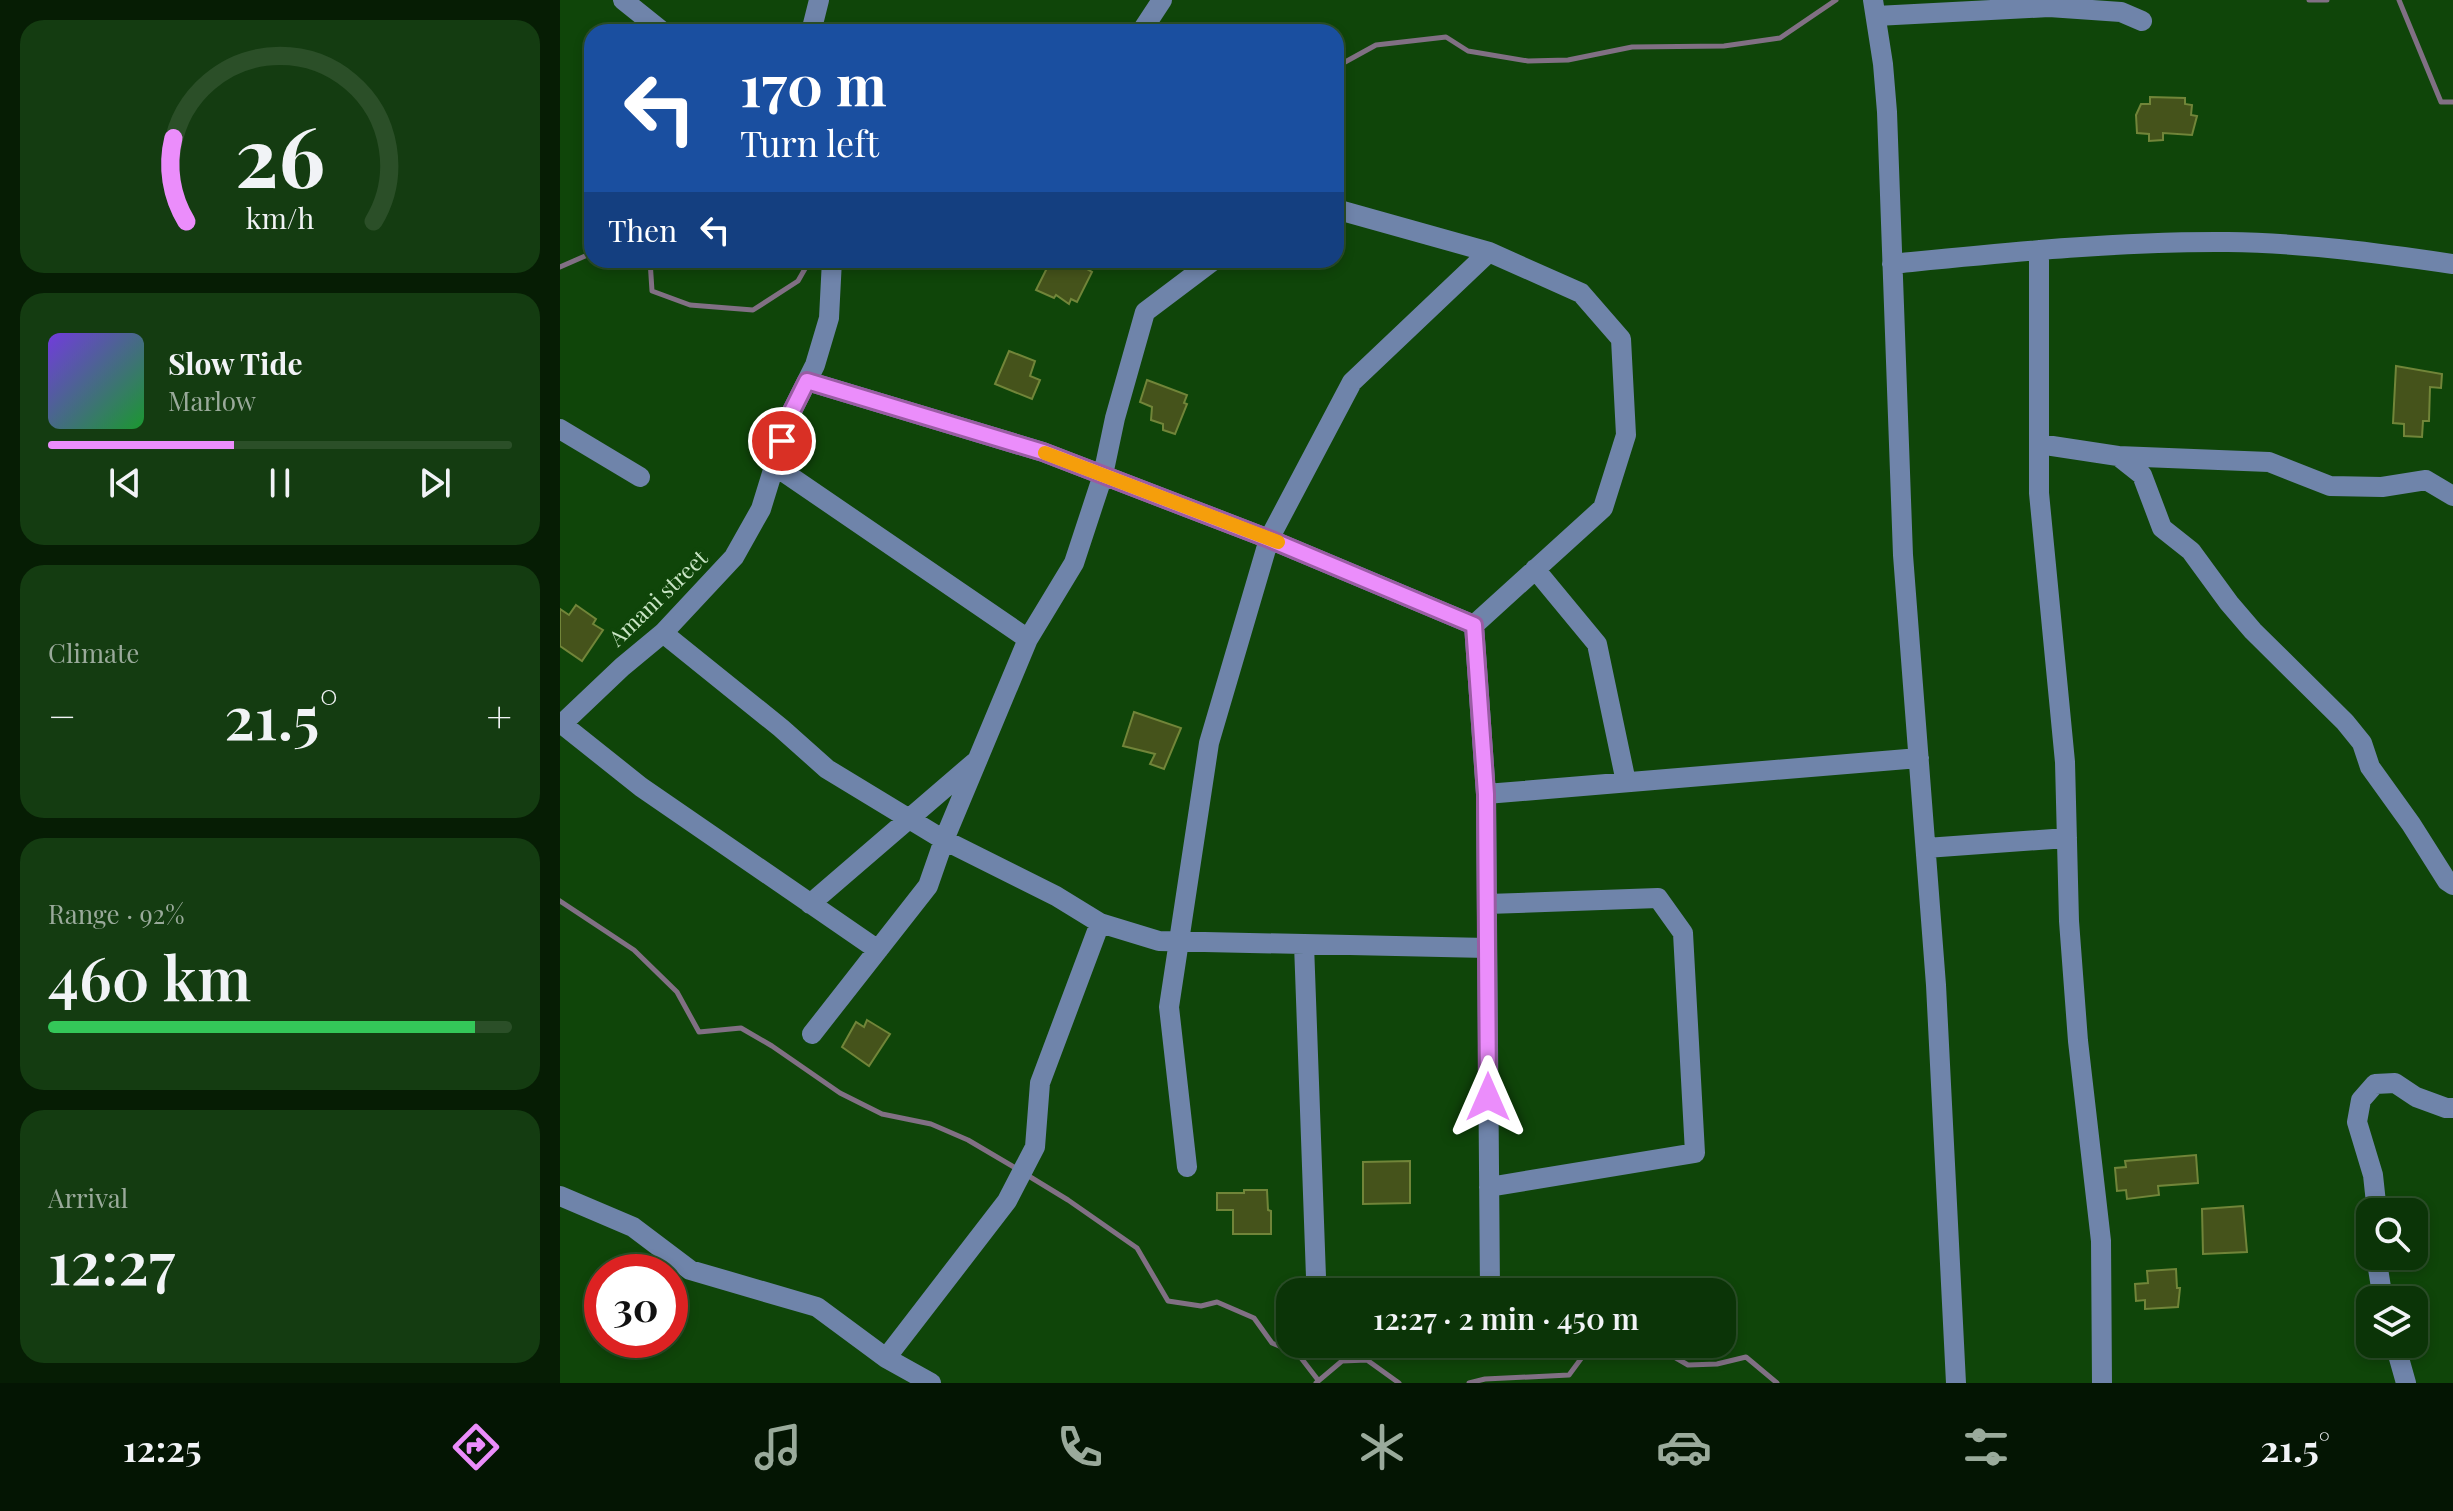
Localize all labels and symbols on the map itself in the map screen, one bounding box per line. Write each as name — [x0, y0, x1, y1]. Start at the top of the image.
pin — [748, 407, 816, 475]
street label: Amani street — [601, 542, 714, 653]
position arrow — [1446, 1055, 1530, 1139]
speed limit sign: 30 — [584, 1254, 688, 1358]

